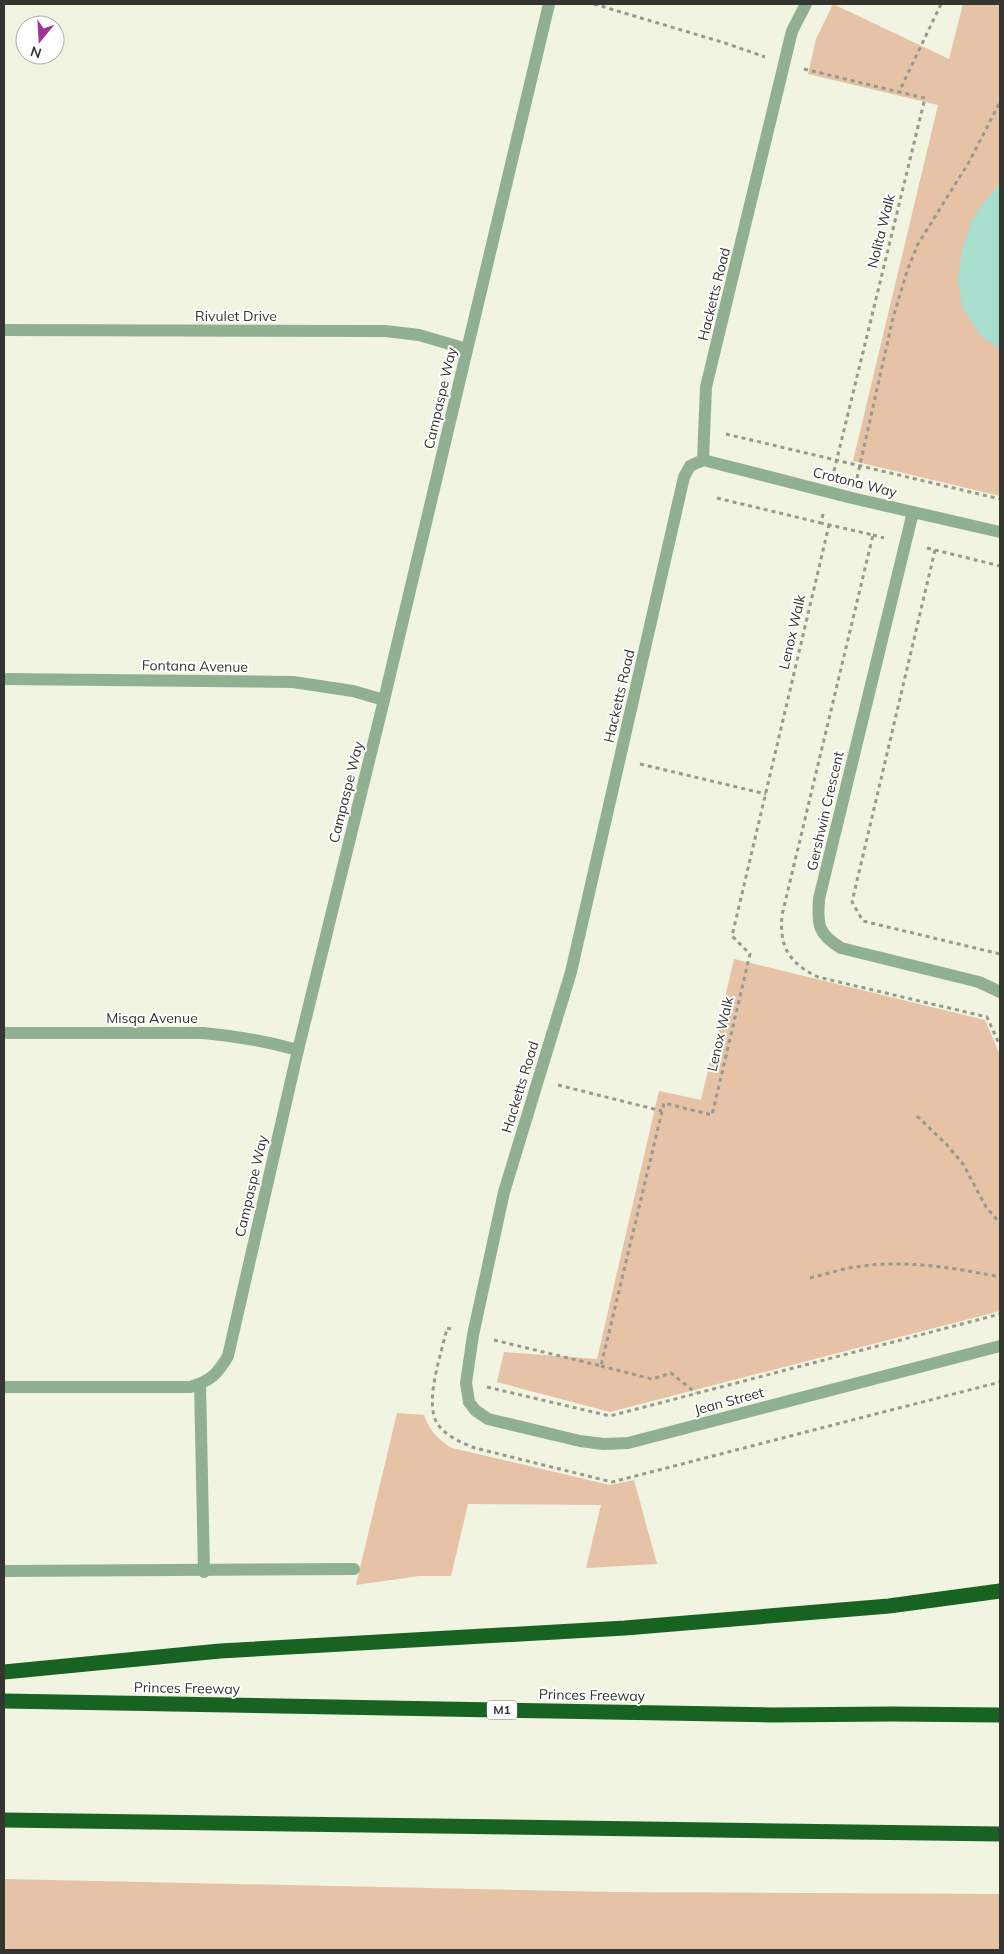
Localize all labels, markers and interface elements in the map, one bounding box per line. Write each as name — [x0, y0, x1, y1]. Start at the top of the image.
north arrow — [15, 15, 65, 65]
text: N — [28, 42, 44, 63]
street label: Nolita Walk — [863, 191, 899, 270]
street label: Hacketts Road — [694, 246, 734, 342]
street label: Rivulet Drive — [195, 307, 277, 325]
street label: Campaspe Way — [420, 345, 461, 451]
street label: Crotona Way — [811, 463, 899, 501]
street label: Lenox Walk — [775, 592, 810, 671]
street label: Hacketts Road — [600, 648, 638, 744]
street label: Fontana Avenue — [142, 656, 248, 676]
street label: Campaspe Way — [325, 739, 367, 845]
street label: Gershwin Crescent — [803, 749, 848, 872]
street label: Lenox Walk — [703, 994, 738, 1073]
street label: Misqa Avenue — [106, 1009, 198, 1027]
street label: Hacketts Road — [497, 1039, 543, 1135]
street label: Campaspe Way — [231, 1133, 272, 1239]
street label: Jean Street — [692, 1383, 766, 1419]
street label: Princes Freeway — [134, 1678, 241, 1698]
street label: Princes Freeway — [539, 1685, 646, 1705]
road number: M1 — [487, 1700, 517, 1720]

